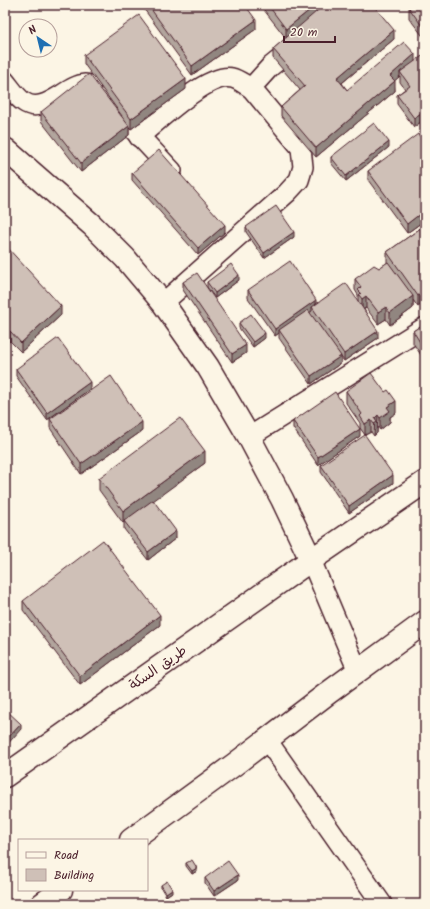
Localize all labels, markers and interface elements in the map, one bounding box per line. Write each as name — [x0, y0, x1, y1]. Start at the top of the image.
north arrow — [18, 18, 58, 58]
scale bar — [284, 18, 335, 44]
text: N — [25, 21, 41, 40]
text: 20 m — [290, 23, 318, 42]
street label: طريق السكة — [124, 640, 192, 696]
legend — [18, 839, 148, 891]
text: Road — [54, 846, 79, 865]
text: Building — [54, 866, 94, 885]

